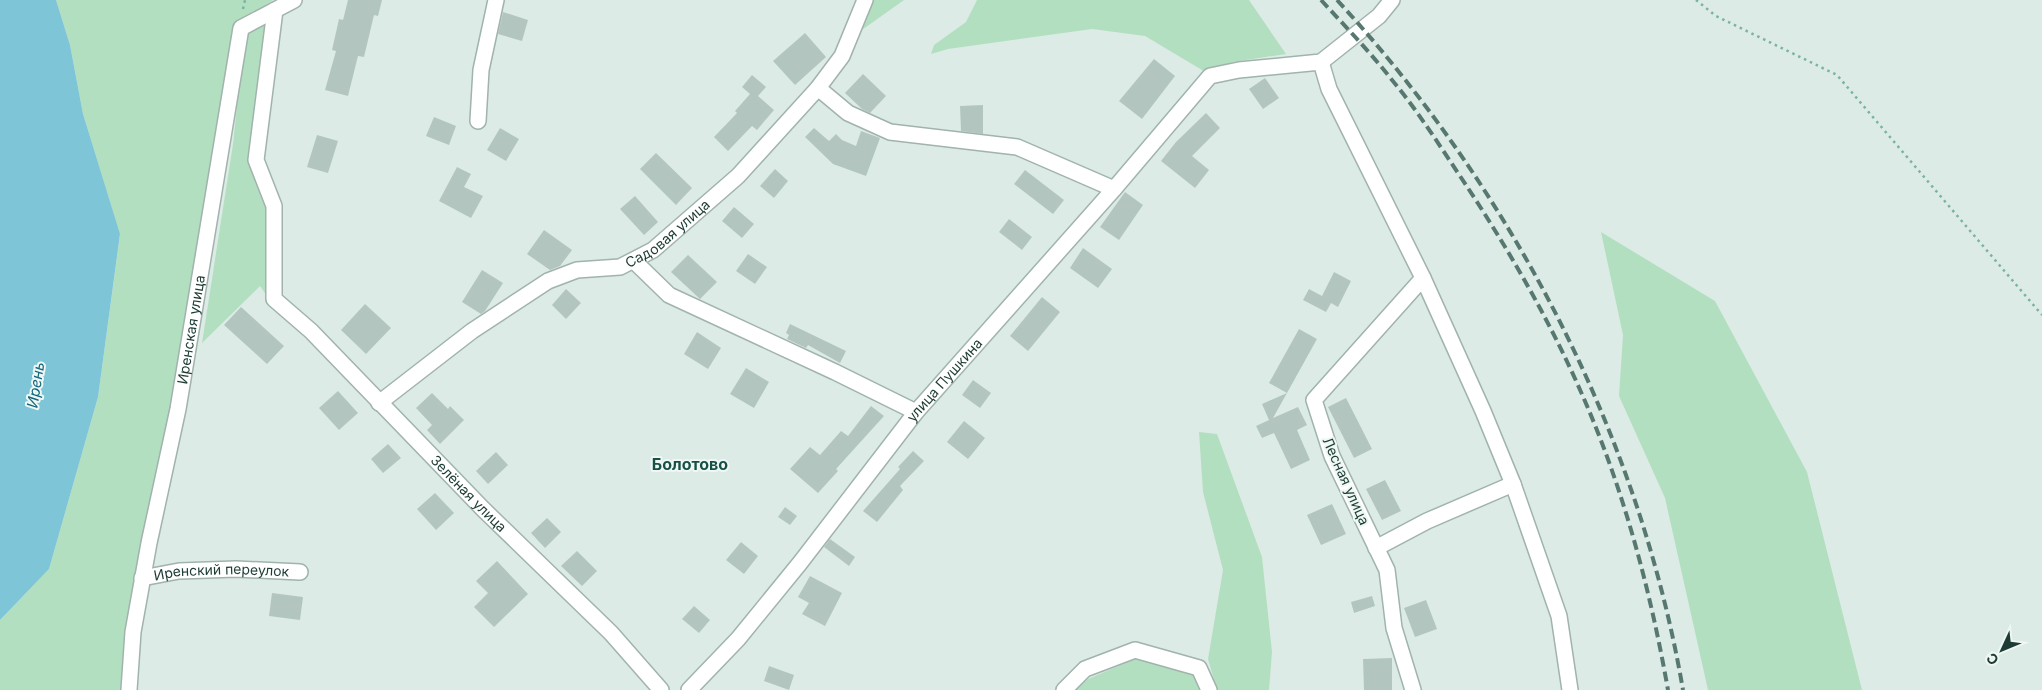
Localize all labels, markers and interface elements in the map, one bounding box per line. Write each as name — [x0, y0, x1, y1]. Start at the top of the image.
street label: Садовая улица — [622, 196, 713, 271]
street label: Иренская улица — [173, 274, 208, 386]
street label: улица Пушкина — [903, 335, 985, 425]
water label: Ирень — [22, 361, 49, 409]
street label: Лесная улица — [1320, 434, 1373, 527]
street label: Зелёная улица — [428, 451, 510, 535]
district label: Болотово — [652, 454, 728, 474]
street label: Иренский переулок — [152, 560, 290, 584]
north arrow — [1977, 625, 2027, 675]
text: С — [1983, 650, 2002, 669]

